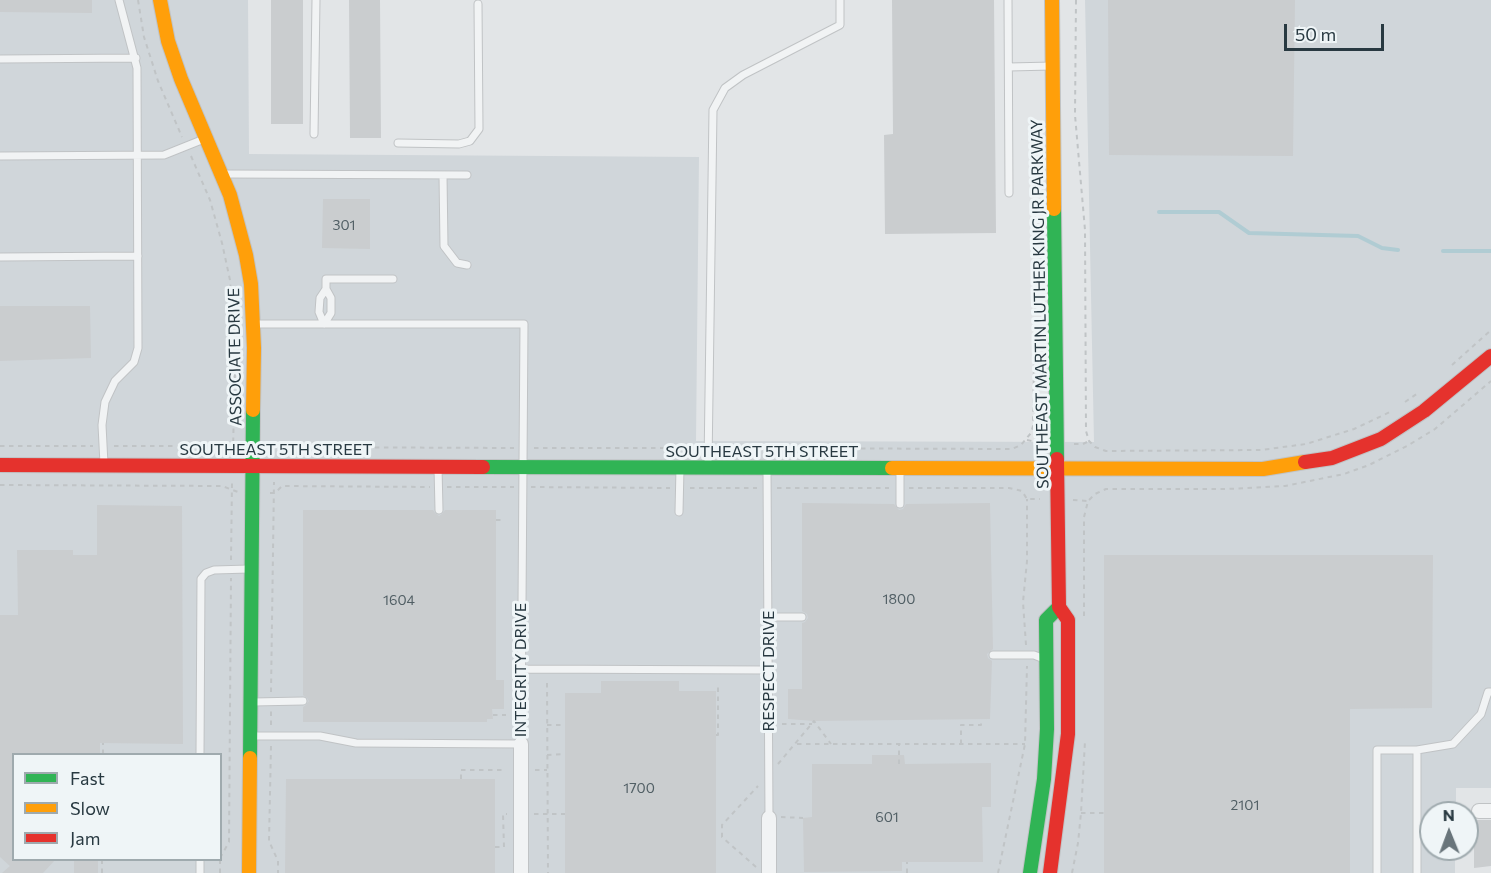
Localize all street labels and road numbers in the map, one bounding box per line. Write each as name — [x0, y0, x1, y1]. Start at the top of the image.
street label: SOUTHEAST MARTIN LUTHER KING JR PARKWAY — [1027, 119, 1053, 489]
street label: ASSOCIATE DRIVE — [224, 288, 246, 426]
street label: SOUTHEAST 5TH STREET — [180, 440, 372, 460]
street label: SOUTHEAST 5TH STREET — [666, 442, 858, 462]
street label: INTEGRITY DRIVE — [511, 603, 531, 737]
street label: RESPECT DRIVE — [759, 611, 779, 731]

